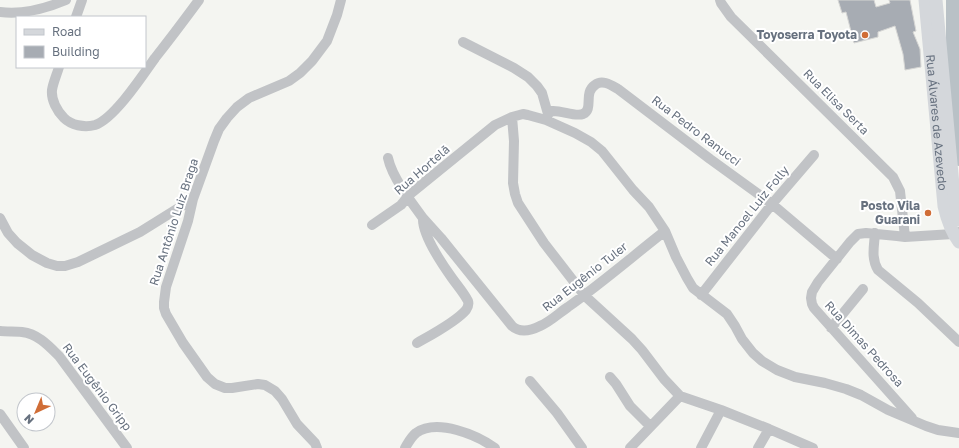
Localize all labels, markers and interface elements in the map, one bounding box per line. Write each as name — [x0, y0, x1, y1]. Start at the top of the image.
legend — [16, 16, 146, 68]
text: Road — [52, 24, 81, 39]
place label: Toyoserra Toyota — [756, 27, 857, 42]
marker: Toyoserra Toyota — [860, 30, 870, 40]
text: Building — [52, 44, 100, 59]
street label: Rua Álvares de Azevedo — [923, 54, 951, 191]
street label: Rua Elisa Serta — [800, 66, 872, 138]
street label: Rua Pedro Ranucci — [649, 92, 744, 169]
street label: Rua Hortelã — [391, 141, 452, 198]
street label: Rua Antônio Luiz Braga — [146, 156, 201, 287]
street label: Rua Manoel Luiz Folly — [701, 162, 792, 269]
place label: Posto Vila Guarani — [860, 198, 920, 227]
marker: Posto Vila Guarani — [923, 208, 933, 218]
street label: Rua Eugênio Tuler — [539, 239, 630, 314]
street label: Rua Dimas Pedrosa — [822, 298, 907, 390]
street label: Rua Eugênio Gripp — [60, 340, 135, 433]
north arrow — [16, 392, 56, 432]
text: N — [21, 412, 36, 427]

